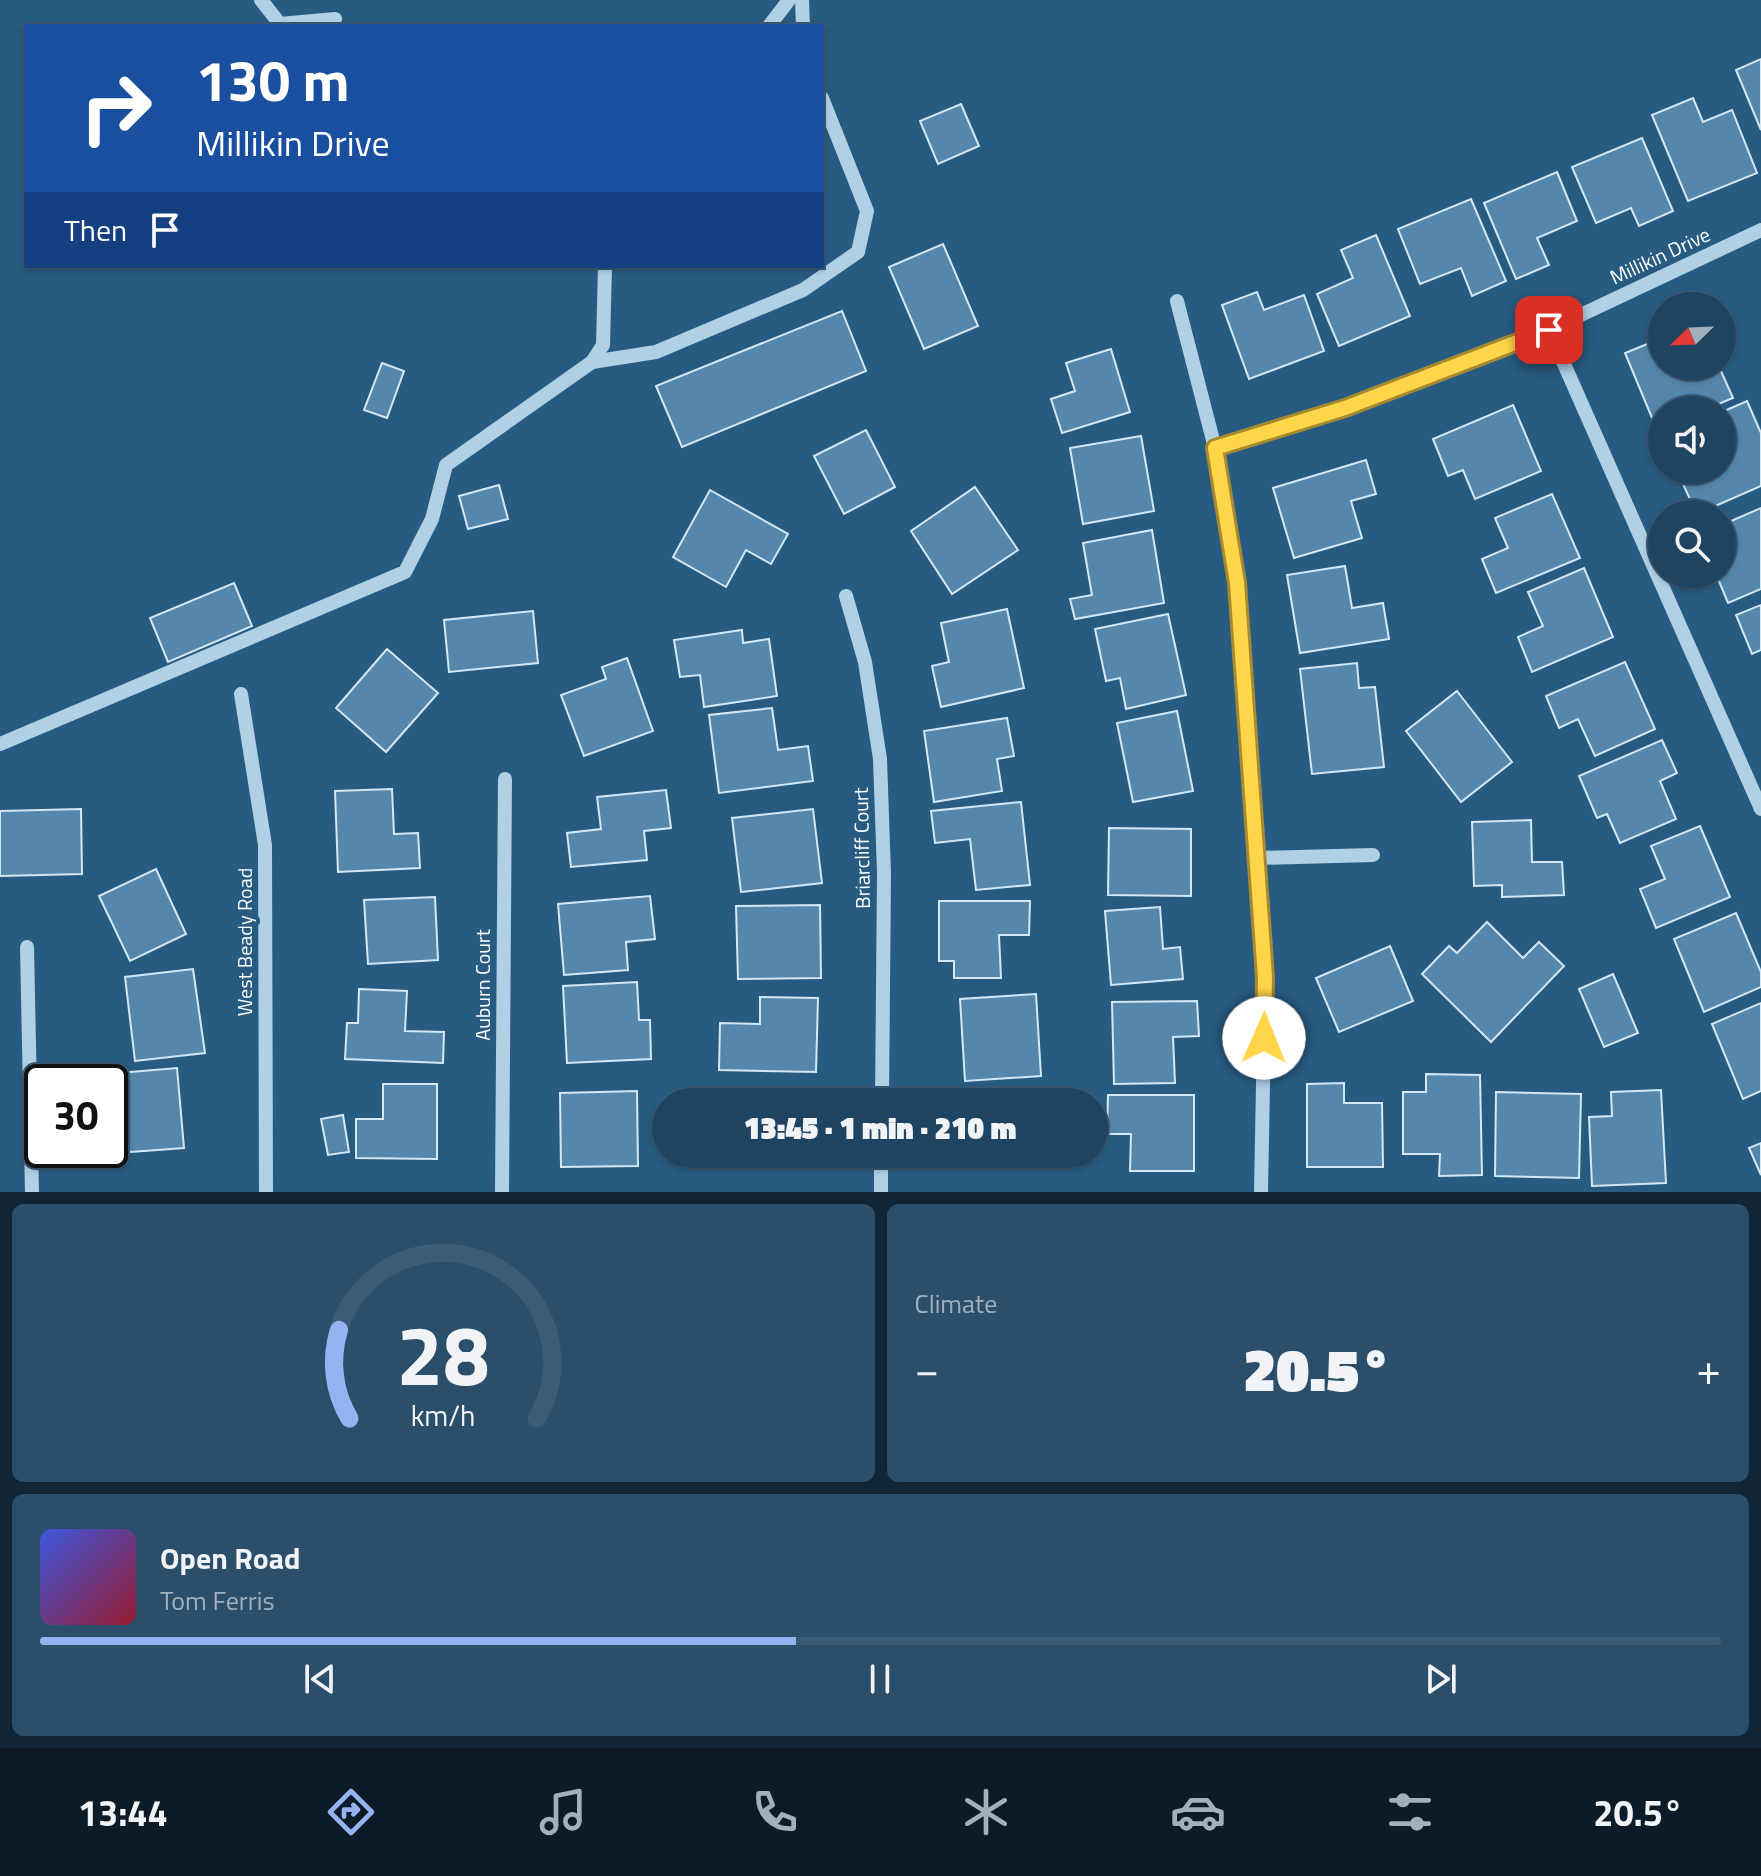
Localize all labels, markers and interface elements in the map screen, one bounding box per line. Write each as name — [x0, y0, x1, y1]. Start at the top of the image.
text: 130 m — [196, 38, 349, 123]
icon: right — [64, 56, 168, 160]
text: Millikin Drive — [196, 115, 390, 170]
text: Then — [64, 207, 127, 253]
icon: arrive — [143, 208, 187, 252]
street label: Millikin Drive — [1604, 219, 1715, 292]
north arrow — [1648, 292, 1736, 380]
map controls — [1648, 292, 1736, 588]
pin — [1515, 296, 1583, 364]
icon: arrive — [1527, 308, 1571, 352]
button: sound — [1648, 396, 1736, 484]
button: search — [1648, 500, 1736, 588]
street label: Briarcliff Court — [845, 787, 878, 909]
street label: West Beady Road — [229, 868, 260, 1016]
street label: Auburn Court — [467, 929, 498, 1041]
position arrow — [1222, 996, 1306, 1080]
speed limit sign: 30 — [24, 1064, 128, 1168]
text: 13:45 · 1 min · 210 m — [744, 1105, 1016, 1151]
text: Climate — [915, 1284, 997, 1323]
text: 28 — [397, 1291, 490, 1417]
text: 20.5° — [1243, 1323, 1392, 1414]
text: − — [915, 1335, 939, 1402]
text: + — [1696, 1335, 1721, 1402]
text: km/h — [411, 1394, 476, 1437]
text: Open Road — [160, 1535, 301, 1581]
text: Tom Ferris — [160, 1581, 275, 1620]
icon: previous — [298, 1657, 342, 1701]
icon: pause — [858, 1657, 902, 1701]
icon: next — [1419, 1657, 1463, 1701]
icon: directions — [323, 1784, 379, 1840]
icon: music — [535, 1784, 591, 1840]
icon: phone — [747, 1784, 803, 1840]
icon: climate — [958, 1784, 1014, 1840]
icon: car — [1170, 1784, 1226, 1840]
icon: filters — [1382, 1784, 1438, 1840]
text: 13:44 — [78, 1785, 168, 1840]
text: 20.5° — [1593, 1785, 1683, 1840]

